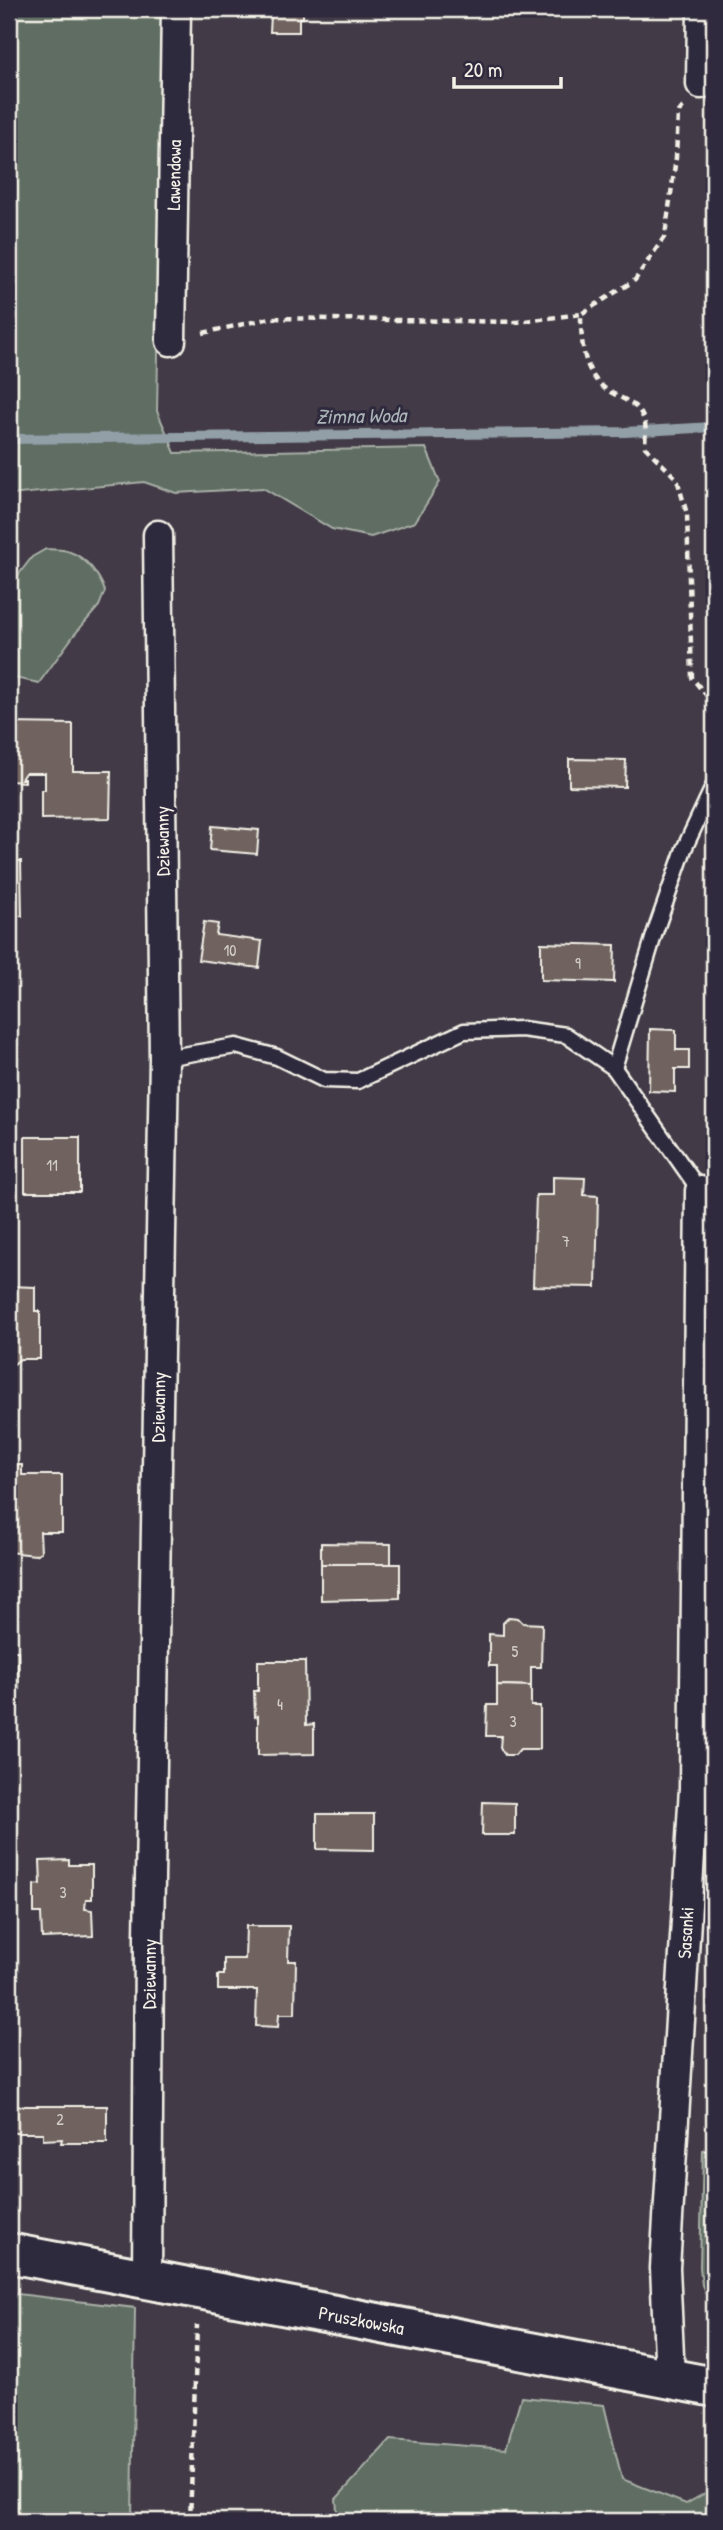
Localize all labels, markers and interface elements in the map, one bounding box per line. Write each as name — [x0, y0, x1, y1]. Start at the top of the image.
scale bar — [454, 46, 560, 90]
text: 20 m — [464, 55, 502, 84]
street label: Lawendowa — [160, 139, 187, 211]
water label: Zimna Woda — [316, 400, 409, 431]
street label: Dziewanny — [148, 806, 176, 876]
house number: 10 — [224, 939, 236, 961]
house number: 9 — [575, 952, 581, 974]
house number: 11 — [46, 1154, 58, 1176]
house number: 7 — [562, 1230, 570, 1252]
street label: Dziewanny — [144, 1372, 172, 1443]
house number: 5 — [512, 1640, 519, 1662]
house number: 4 — [277, 1693, 283, 1715]
house number: 3 — [509, 1710, 517, 1732]
house number: 3 — [59, 1881, 67, 1903]
street label: Sasanki — [671, 1906, 700, 1959]
street label: Dziewanny — [136, 1939, 162, 2009]
house number: 2 — [56, 2108, 64, 2130]
street label: Pruszkowska — [317, 2299, 407, 2341]

